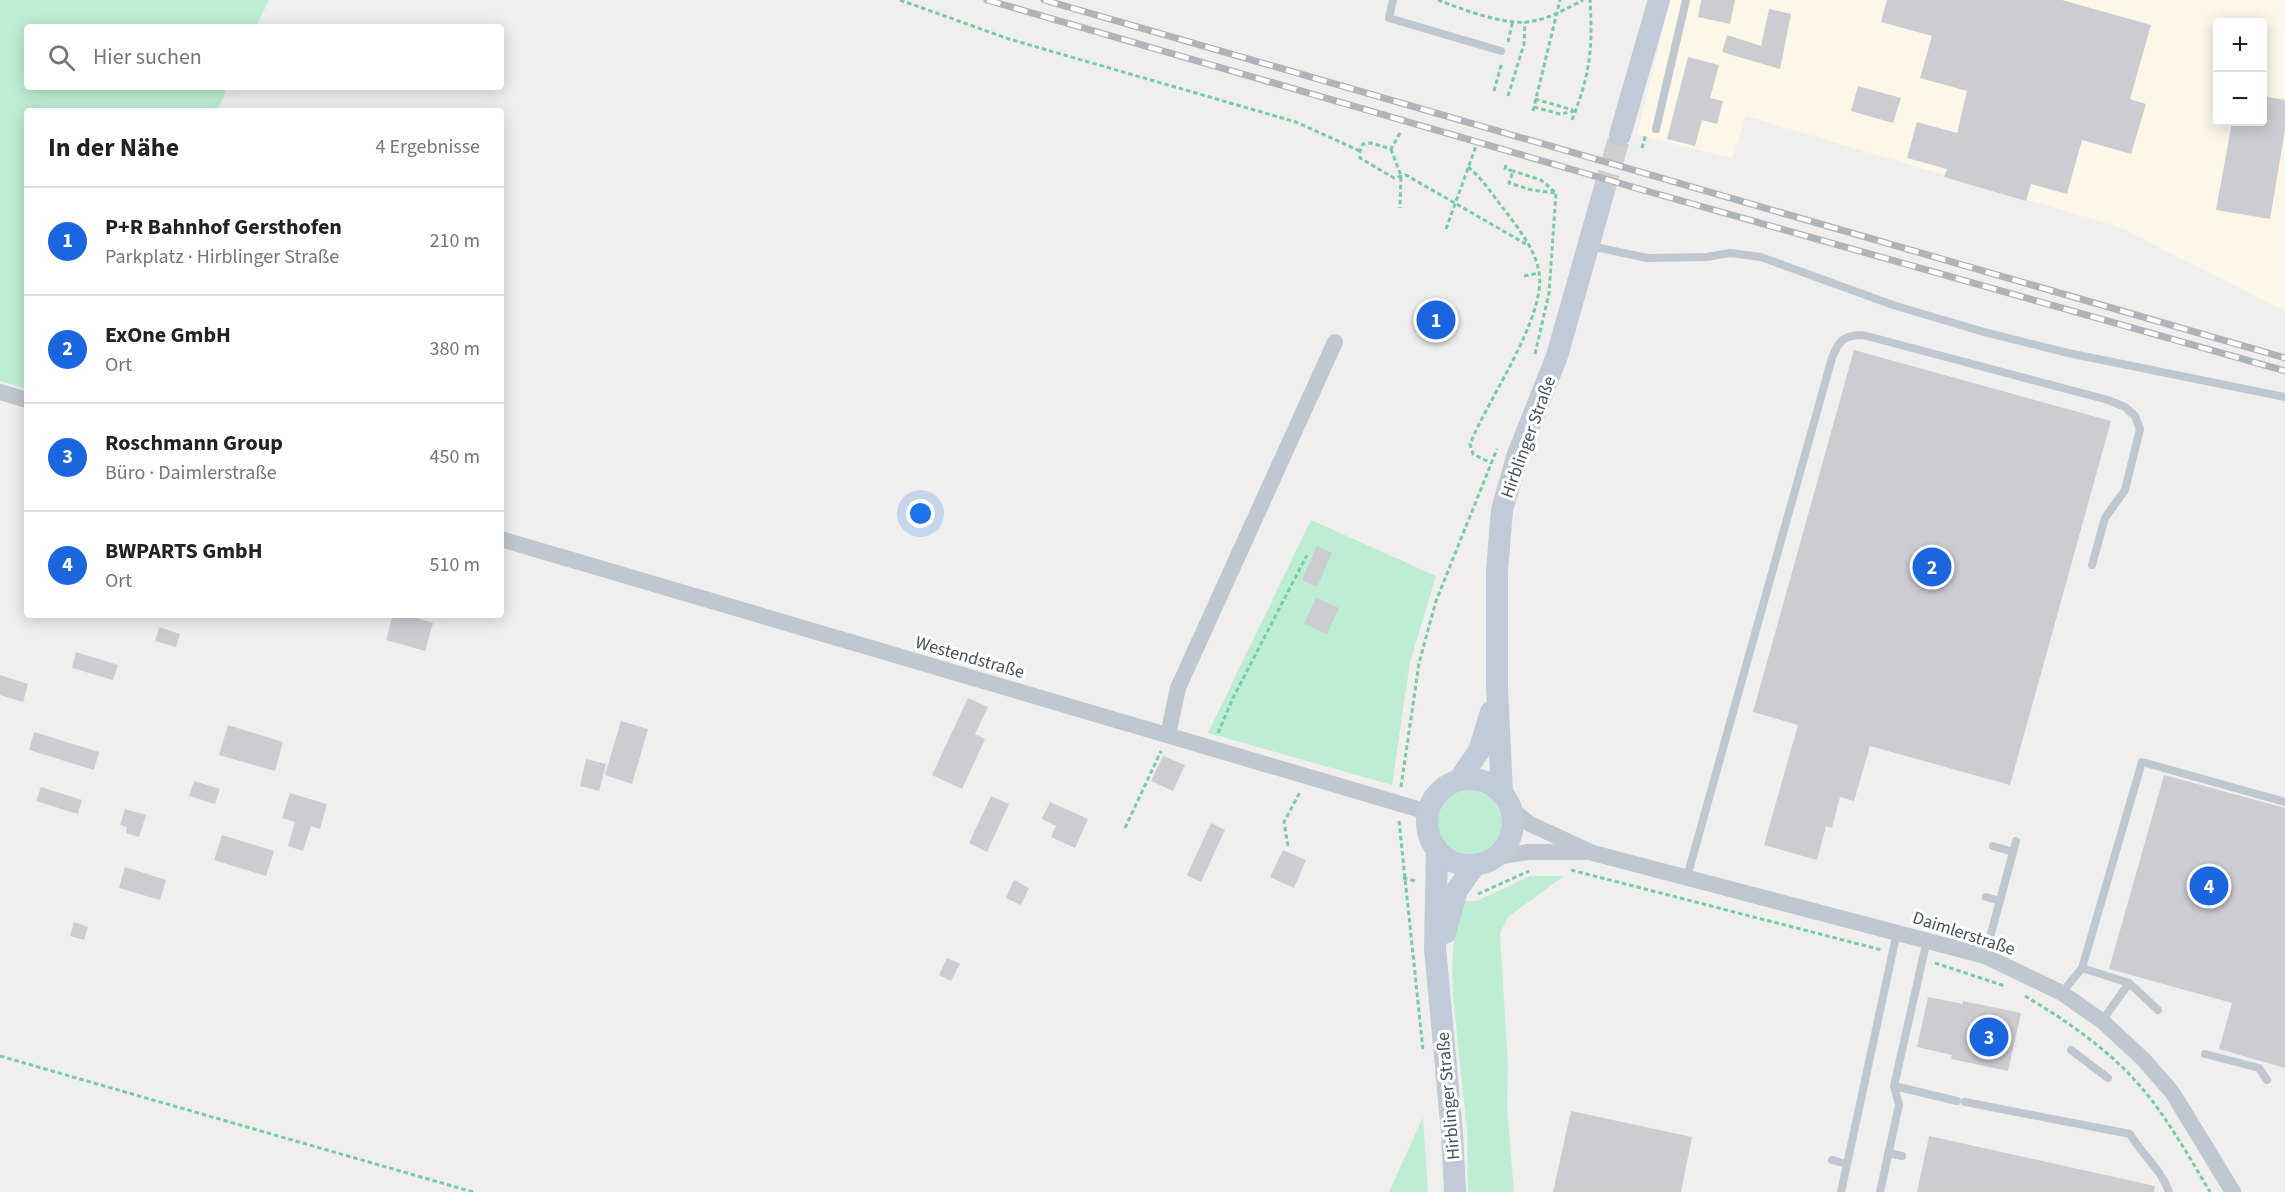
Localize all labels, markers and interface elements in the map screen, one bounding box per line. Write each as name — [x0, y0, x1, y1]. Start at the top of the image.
map controls — [2213, 18, 2267, 126]
button: + — [2213, 18, 2267, 72]
search box — [24, 24, 504, 90]
icon: search — [45, 41, 78, 74]
text: Hier suchen — [93, 41, 202, 73]
button: − — [2213, 72, 2267, 126]
text: In der Nähe — [48, 129, 179, 166]
text: 4 Ergebnisse — [375, 133, 480, 161]
text: P+R Bahnhof Gersthofen — [105, 211, 342, 243]
text: 1 — [62, 227, 73, 255]
text: 210 m — [430, 227, 480, 255]
text: Parkplatz · Hirblinger Straße — [105, 243, 339, 271]
pin: 1 — [1416, 298, 1456, 342]
text: ExOne GmbH — [105, 319, 231, 351]
text: 2 — [62, 335, 73, 363]
text: 380 m — [430, 335, 480, 363]
text: Ort — [105, 351, 132, 379]
street label: Hirblinger Straße — [1495, 373, 1562, 502]
text: Roschmann Group — [105, 427, 283, 459]
text: 3 — [62, 443, 73, 471]
text: 450 m — [430, 443, 480, 471]
text: Büro · Daimlerstraße — [105, 459, 277, 487]
your location — [906, 499, 935, 528]
text: BWPARTS GmbH — [105, 535, 263, 567]
pin: 2 — [1912, 544, 1952, 590]
text: 4 — [62, 551, 73, 579]
text: 510 m — [430, 551, 480, 579]
text: Ort — [105, 567, 132, 595]
street label: Westendstraße — [912, 630, 1027, 685]
pin: 4 — [2190, 864, 2228, 908]
street label: Daimlerstraße — [1909, 905, 2018, 962]
pin: 3 — [1970, 1014, 2008, 1060]
street label: Hirblinger Straße — [1430, 1031, 1467, 1161]

